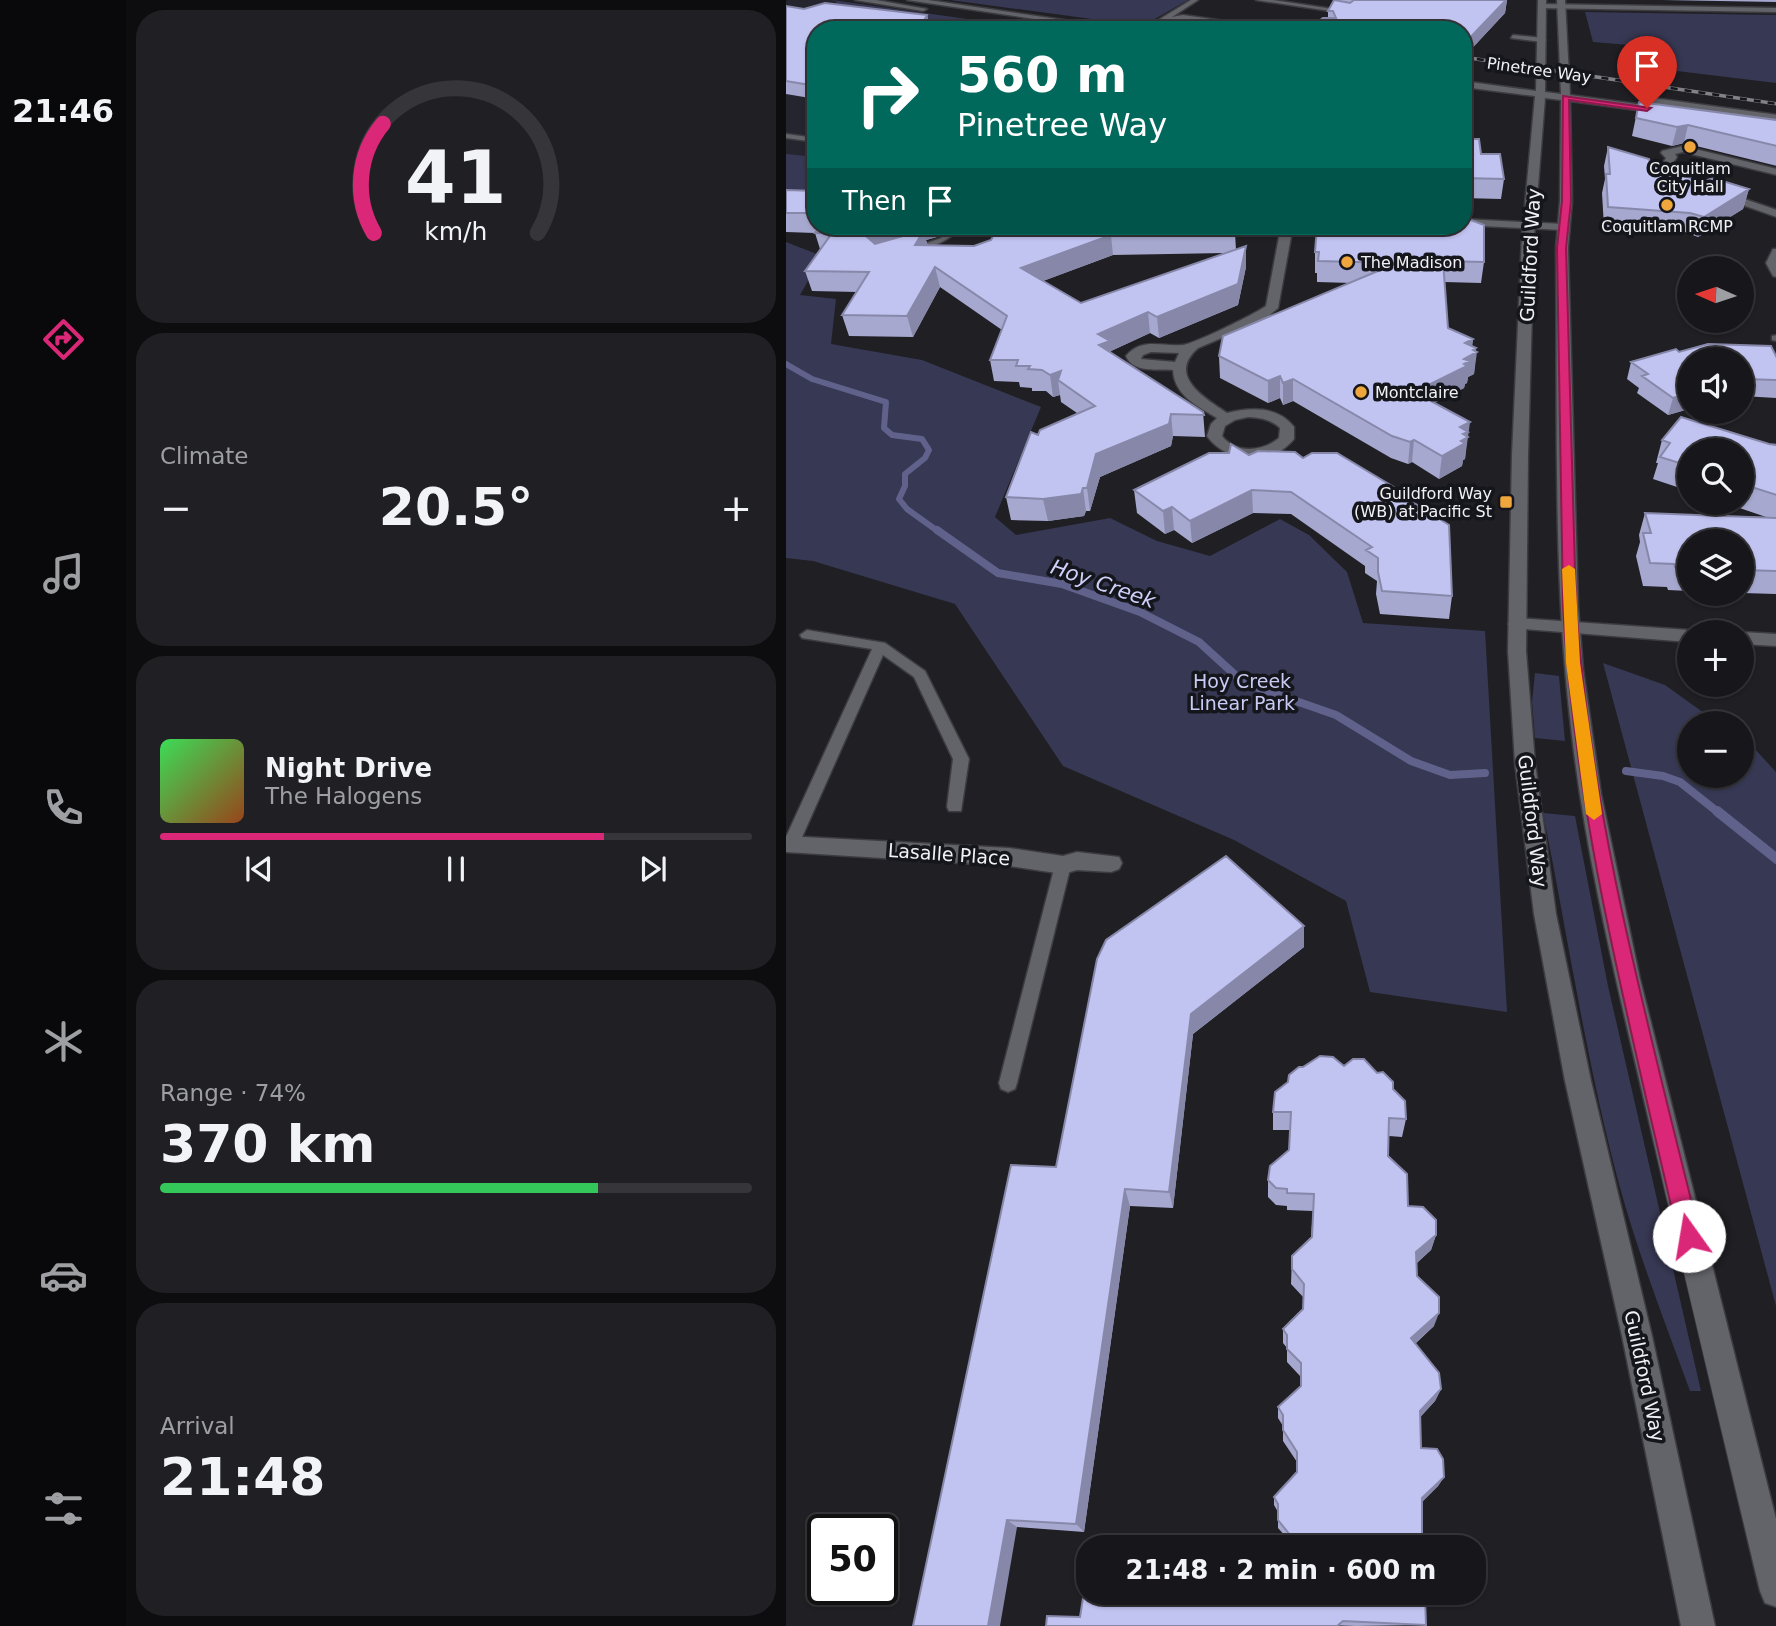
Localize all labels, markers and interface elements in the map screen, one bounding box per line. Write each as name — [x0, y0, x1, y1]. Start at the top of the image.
pin — [1617, 36, 1677, 108]
text: 560 m — [957, 47, 1127, 104]
icon: arrive — [1628, 47, 1666, 85]
icon: right — [842, 49, 933, 140]
street label: Pinetree Way — [1486, 53, 1592, 87]
text: 21:46 — [12, 92, 114, 130]
text: Pinetree Way — [957, 106, 1167, 144]
text: 41 — [405, 135, 507, 220]
marker: Coquitlam City Hall — [1682, 139, 1698, 155]
place label: Coquitlam City Hall — [1649, 159, 1731, 196]
icon: arrive — [921, 182, 959, 220]
text: Then — [842, 186, 907, 216]
street label: Guildford Way — [1516, 188, 1544, 322]
marker: Coquitlam RCMP — [1659, 197, 1675, 213]
text: km/h — [424, 216, 488, 245]
place label: Coquitlam RCMP — [1601, 217, 1733, 236]
place label: The Madison — [1360, 253, 1462, 272]
marker: The Madison — [1339, 254, 1355, 270]
north arrow — [1677, 256, 1754, 332]
map controls — [1677, 256, 1754, 788]
icon: directions — [39, 315, 88, 364]
button: sound — [1677, 347, 1754, 424]
place label: Montclaire — [1375, 383, 1459, 402]
marker: Montclaire — [1353, 384, 1369, 400]
button: search — [1677, 438, 1754, 515]
text: Climate — [160, 443, 249, 469]
text: 20.5° — [379, 477, 533, 537]
place label: Guildford Way (WB) at Pacific St — [1354, 484, 1492, 521]
text: − — [160, 486, 192, 530]
text: + — [720, 486, 752, 530]
marker: Guildford Way (WB) at Pacific St — [1498, 494, 1514, 510]
button: layers — [1677, 529, 1754, 606]
icon: music — [39, 549, 88, 598]
water label: Hoy Creek — [1048, 555, 1159, 613]
button: + — [1677, 620, 1754, 697]
park label: Hoy Creek Linear Park — [1189, 670, 1295, 714]
button: − — [1677, 711, 1754, 788]
text: Night Drive — [265, 753, 432, 783]
street label: Guildford Way — [1514, 753, 1552, 889]
icon: phone — [39, 783, 88, 832]
text: The Halogens — [265, 783, 422, 809]
street label: Lasalle Place — [887, 839, 1011, 869]
icon: previous — [240, 850, 278, 888]
icon: pause — [437, 850, 475, 888]
icon: next — [634, 850, 672, 888]
icon: climate — [39, 1017, 88, 1066]
text: Range · 74% — [160, 1080, 306, 1106]
text: 370 km — [160, 1114, 375, 1174]
position arrow — [1652, 1199, 1726, 1273]
icon: car — [39, 1251, 88, 1300]
street label: Guildford Way — [1620, 1308, 1670, 1444]
text: Arrival — [160, 1413, 235, 1439]
text: 21:48 — [160, 1447, 326, 1507]
icon: filters — [39, 1484, 88, 1533]
speed limit sign: 50 — [807, 1514, 898, 1605]
text: 21:48 · 2 min · 600 m — [1126, 1555, 1436, 1585]

